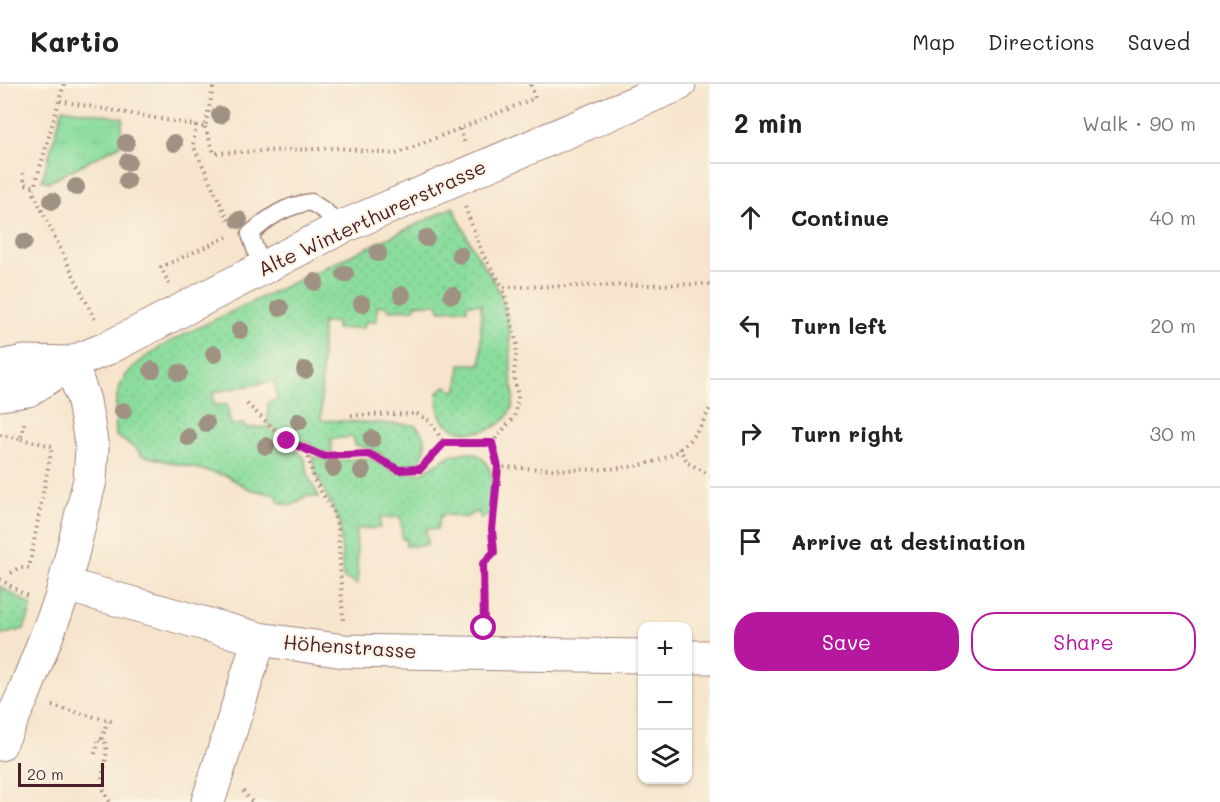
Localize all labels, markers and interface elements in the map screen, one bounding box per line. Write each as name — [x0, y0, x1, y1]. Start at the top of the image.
text: Kartio — [30, 23, 119, 59]
text: Map — [912, 28, 955, 55]
text: Directions — [988, 28, 1095, 55]
text: Saved — [1128, 28, 1190, 55]
text: 2 min — [734, 106, 802, 140]
text: Walk · 90 m — [1082, 110, 1196, 136]
street label: Alte Winterthurerstrasse — [253, 153, 490, 281]
icon: ahead — [734, 201, 767, 234]
text: Continue — [791, 203, 889, 232]
text: 40 m — [1150, 204, 1196, 230]
icon: left — [734, 309, 767, 342]
text: Turn left — [791, 311, 887, 340]
text: 20 m — [1150, 312, 1196, 338]
icon: right — [734, 417, 767, 450]
text: Turn right — [791, 419, 903, 448]
text: 30 m — [1150, 420, 1196, 446]
route end — [273, 427, 299, 453]
icon: arrive — [734, 525, 767, 558]
text: Arrive at destination — [791, 527, 1026, 556]
button: Save — [734, 612, 959, 671]
button: Share — [971, 612, 1196, 671]
route start — [470, 614, 496, 640]
map controls — [638, 622, 692, 784]
button: + — [638, 622, 692, 676]
street label: Höhenstrasse — [282, 628, 418, 664]
button: − — [638, 676, 692, 730]
button: layers — [638, 730, 692, 784]
scale bar — [18, 760, 104, 788]
text: 20 m — [27, 763, 64, 784]

